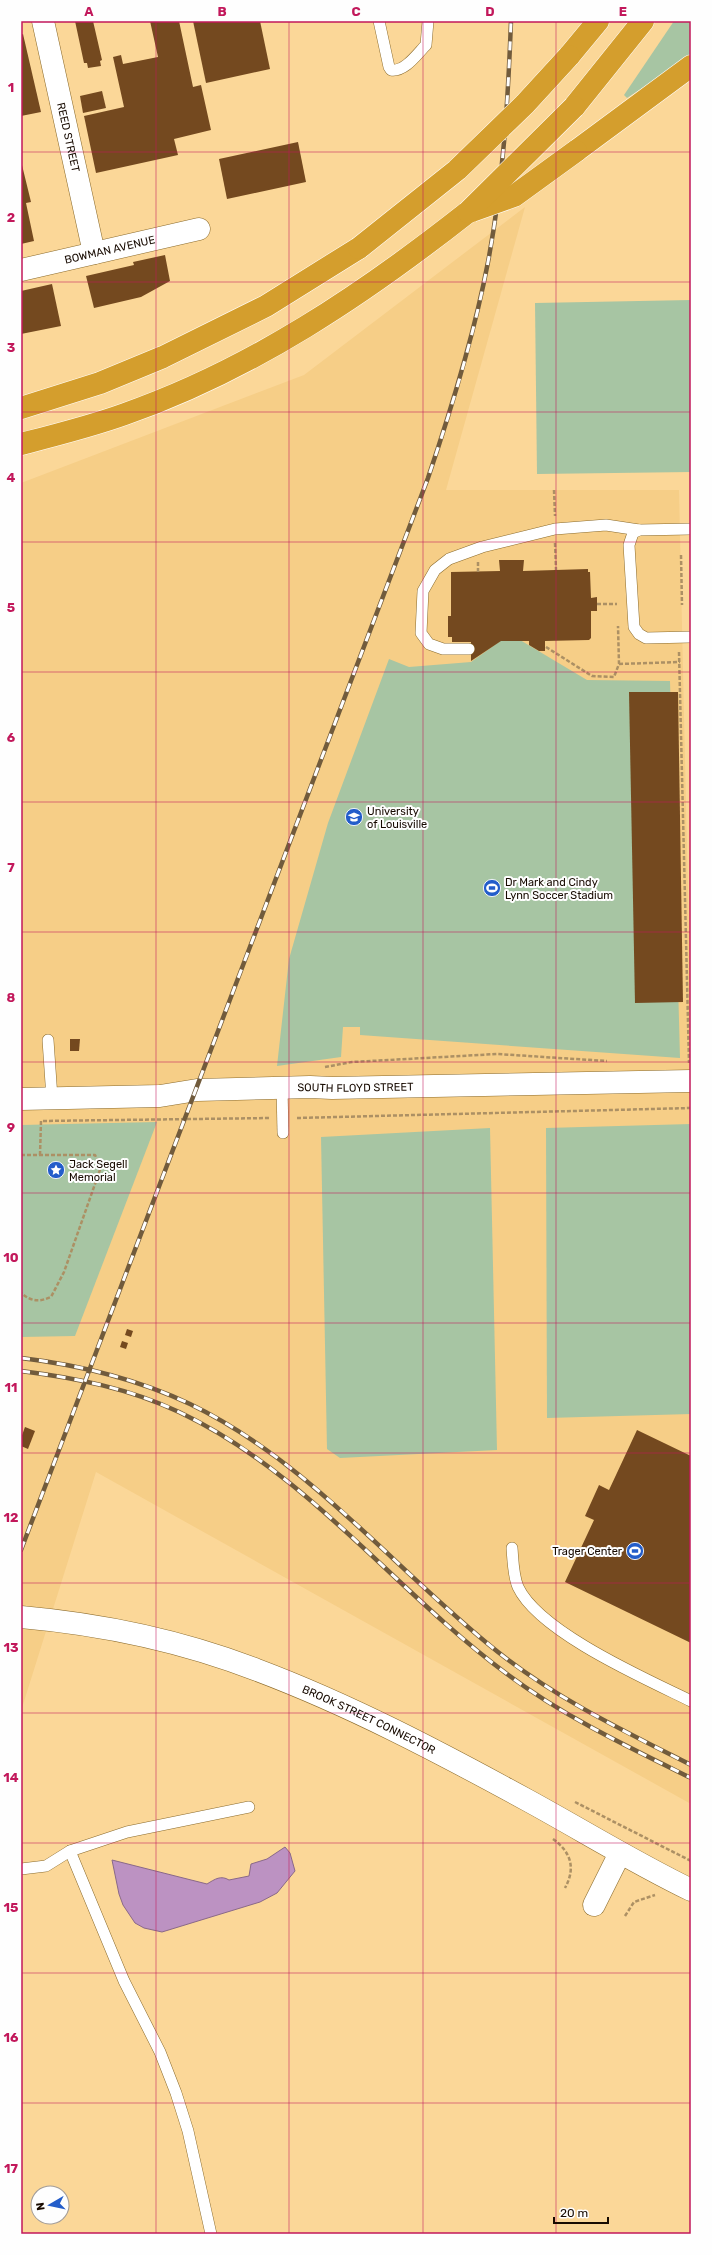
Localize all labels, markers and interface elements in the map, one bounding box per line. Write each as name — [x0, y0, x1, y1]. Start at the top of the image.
text: A — [84, 4, 94, 19]
text: B — [217, 4, 227, 19]
text: C — [351, 4, 361, 19]
text: D — [485, 4, 495, 19]
text: E — [619, 4, 627, 19]
text: 1 — [8, 80, 14, 95]
street label: REED STREET — [54, 101, 82, 174]
text: 2 — [7, 210, 15, 225]
street label: BOWMAN AVENUE — [63, 233, 157, 267]
text: 3 — [7, 340, 16, 355]
text: 4 — [7, 470, 16, 485]
text: 5 — [7, 600, 15, 615]
text: 6 — [7, 730, 16, 745]
place label: University of Louisville — [367, 805, 427, 831]
school or university icon: University of Louisville — [344, 807, 364, 827]
text: 7 — [7, 860, 15, 875]
place label: Dr Mark and Cindy Lynn Soccer Stadium — [505, 876, 613, 902]
sports icon: Dr Mark and Cindy Lynn Soccer Stadium — [482, 878, 502, 898]
text: 8 — [7, 990, 16, 1005]
street label: SOUTH FLOYD STREET — [297, 1080, 414, 1095]
text: 9 — [7, 1120, 15, 1135]
place label: Jack Segell Memorial — [69, 1158, 127, 1184]
place icon: Jack Segell Memorial — [46, 1160, 66, 1180]
text: 10 — [3, 1250, 19, 1265]
text: 11 — [5, 1380, 17, 1395]
text: 12 — [4, 1510, 18, 1525]
sports icon: Trager Center — [625, 1541, 645, 1561]
place label: Trager Center — [552, 1545, 623, 1558]
text: 13 — [3, 1640, 19, 1655]
street label: BROOK STREET CONNECTOR — [300, 1683, 438, 1757]
text: 14 — [3, 1770, 19, 1785]
text: 15 — [4, 1900, 18, 1915]
text: 16 — [4, 2030, 19, 2045]
text: 17 — [4, 2161, 19, 2176]
north arrow — [30, 2185, 70, 2225]
scale bar — [554, 2199, 608, 2225]
text: N — [34, 2201, 48, 2211]
text: 20 m — [560, 2206, 588, 2220]

